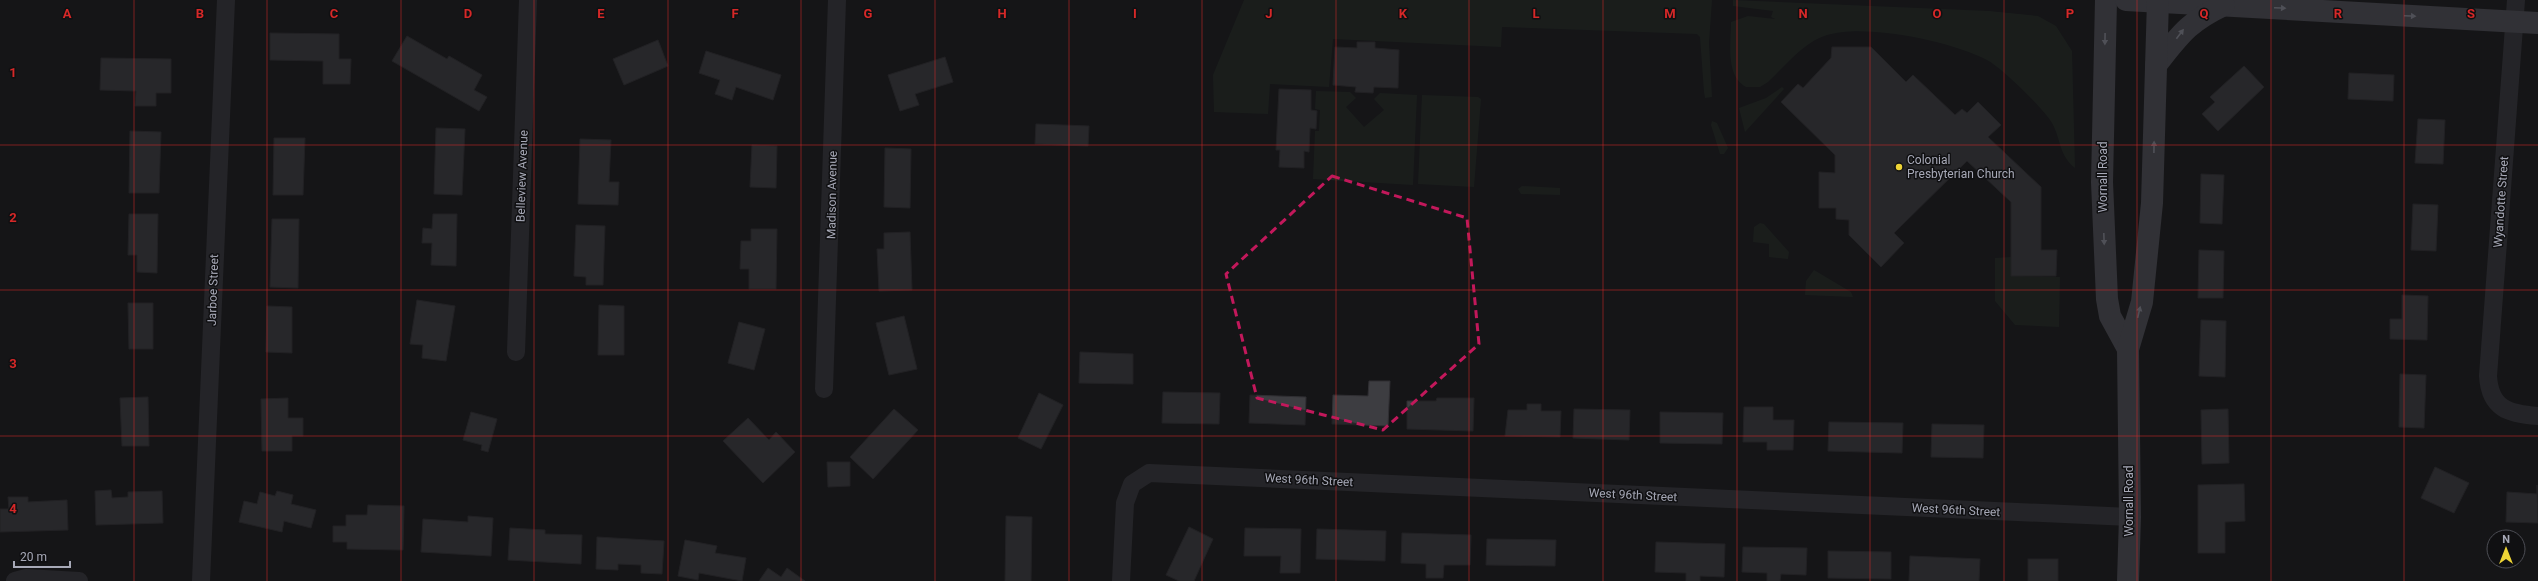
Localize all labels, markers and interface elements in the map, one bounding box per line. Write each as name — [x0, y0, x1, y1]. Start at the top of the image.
one-way arrow — [2274, 5, 2287, 11]
text: A — [63, 6, 72, 21]
text: B — [196, 6, 204, 21]
text: C — [330, 6, 339, 21]
text: D — [464, 6, 472, 21]
text: E — [597, 6, 605, 21]
text: F — [731, 6, 739, 21]
text: G — [864, 6, 873, 21]
text: H — [997, 6, 1007, 21]
text: I — [1133, 6, 1137, 21]
text: J — [1265, 6, 1273, 21]
text: K — [1399, 6, 1408, 21]
text: L — [1532, 6, 1540, 21]
text: M — [1664, 6, 1676, 21]
text: N — [1798, 6, 1808, 21]
text: O — [1933, 6, 1942, 21]
text: P — [2066, 6, 2074, 21]
text: Q — [2200, 6, 2209, 21]
text: R — [2334, 6, 2343, 21]
text: S — [2467, 6, 2475, 21]
one-way arrow — [2404, 12, 2416, 19]
one-way arrow — [2176, 29, 2184, 40]
one-way arrow — [2102, 33, 2109, 45]
text: 1 — [9, 65, 17, 80]
street label: Belleview Avenue — [513, 130, 531, 222]
one-way arrow — [2150, 141, 2157, 153]
street label: Wornall Road — [2096, 142, 2110, 212]
street label: Madison Avenue — [824, 151, 840, 239]
place label: Colonial Presbyterian Church — [1907, 153, 2015, 181]
street label: Wyandotte Street — [2491, 156, 2511, 248]
marker: Colonial Presbyterian Church — [1894, 162, 1904, 172]
text: 2 — [9, 210, 17, 225]
one-way arrow — [2101, 233, 2108, 245]
street label: Jarboe Street — [205, 254, 221, 326]
one-way arrow — [2137, 305, 2143, 318]
text: 3 — [9, 356, 17, 371]
street label: Wornall Road — [2122, 466, 2136, 536]
street label: West 96th Street — [1264, 471, 1354, 489]
street label: West 96th Street — [1588, 486, 1678, 504]
text: 4 — [9, 501, 17, 516]
street label: West 96th Street — [1911, 501, 2001, 519]
north arrow — [2486, 529, 2526, 569]
text: N — [2502, 533, 2510, 546]
scale bar — [14, 543, 70, 569]
text: 20 m — [20, 550, 47, 564]

